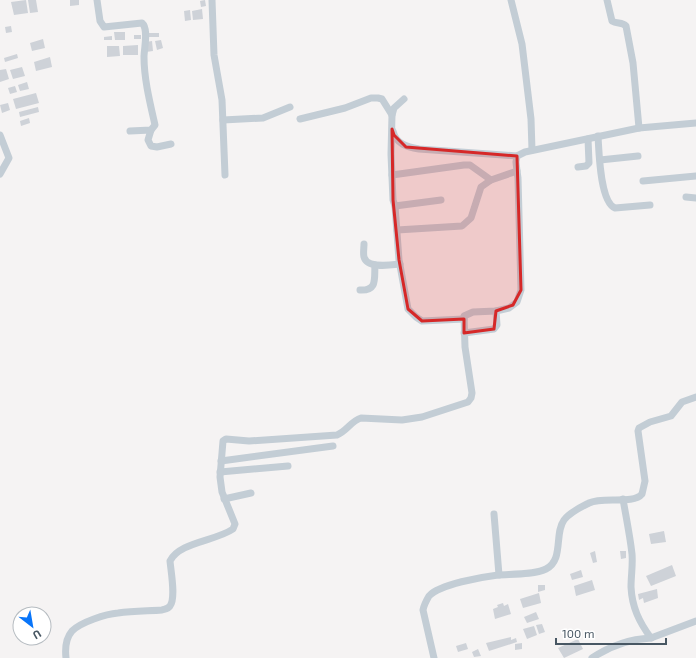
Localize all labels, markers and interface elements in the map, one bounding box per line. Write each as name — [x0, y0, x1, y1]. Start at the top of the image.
north arrow — [12, 606, 52, 646]
scale bar — [556, 620, 666, 646]
text: 100 m — [562, 626, 594, 640]
text: U — [31, 627, 44, 643]

